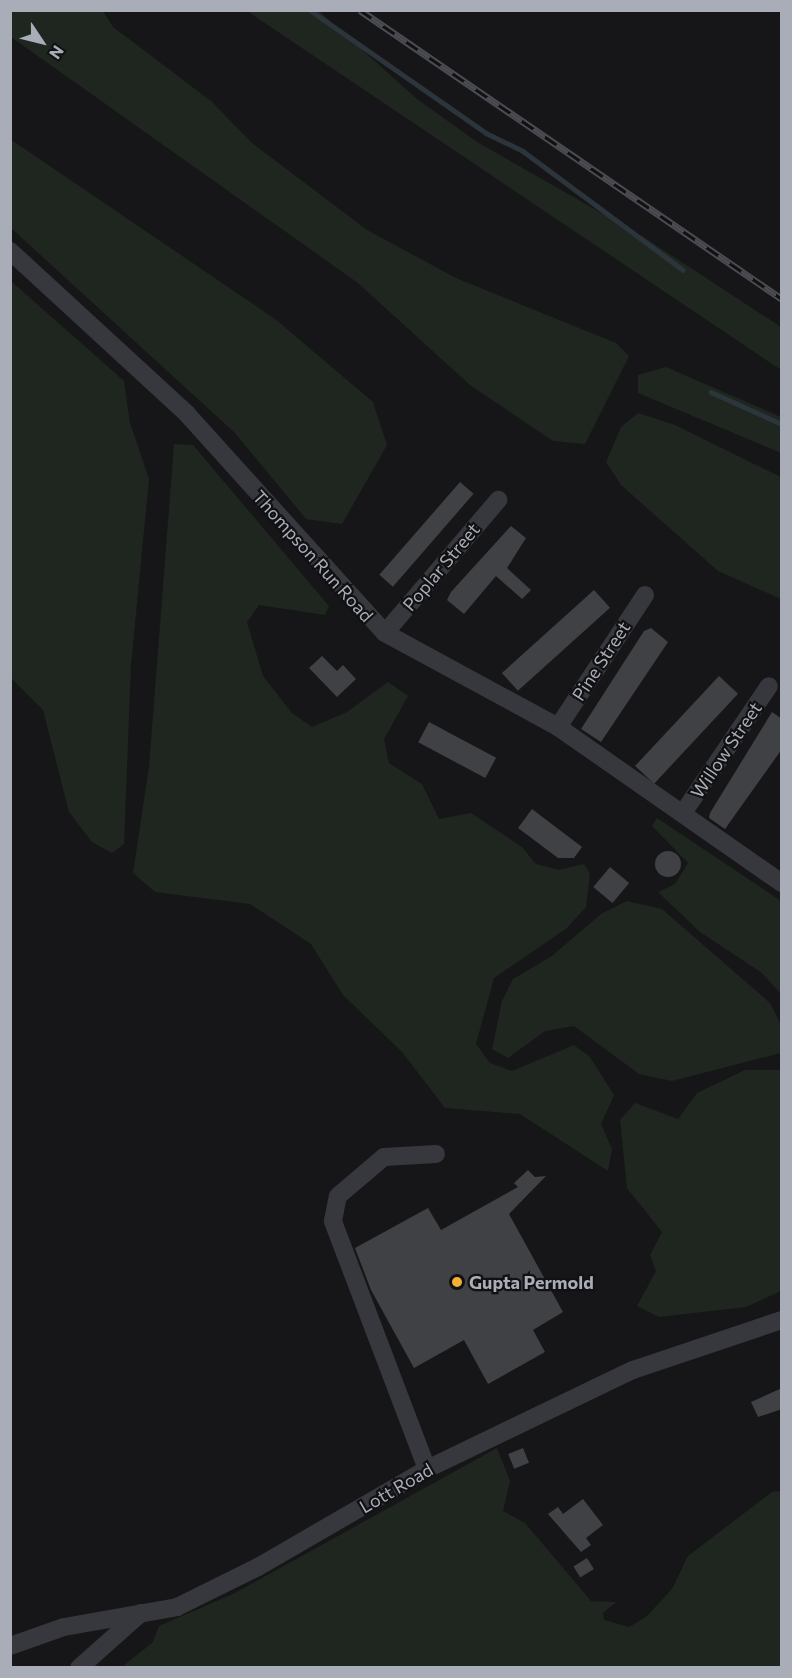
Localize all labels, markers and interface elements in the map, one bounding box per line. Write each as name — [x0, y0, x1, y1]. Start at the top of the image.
north arrow — [12, 12, 72, 72]
text: N — [46, 42, 68, 63]
street label: Thompson Run Road — [248, 486, 378, 626]
street label: Poplar Street — [398, 519, 484, 615]
street label: Pine Street — [567, 617, 635, 705]
street label: Willow Street — [686, 698, 766, 802]
place label: Gupta Permold — [469, 1271, 594, 1293]
marker: Gupta Permold — [450, 1275, 464, 1289]
street label: Lott Road — [355, 1458, 437, 1518]

